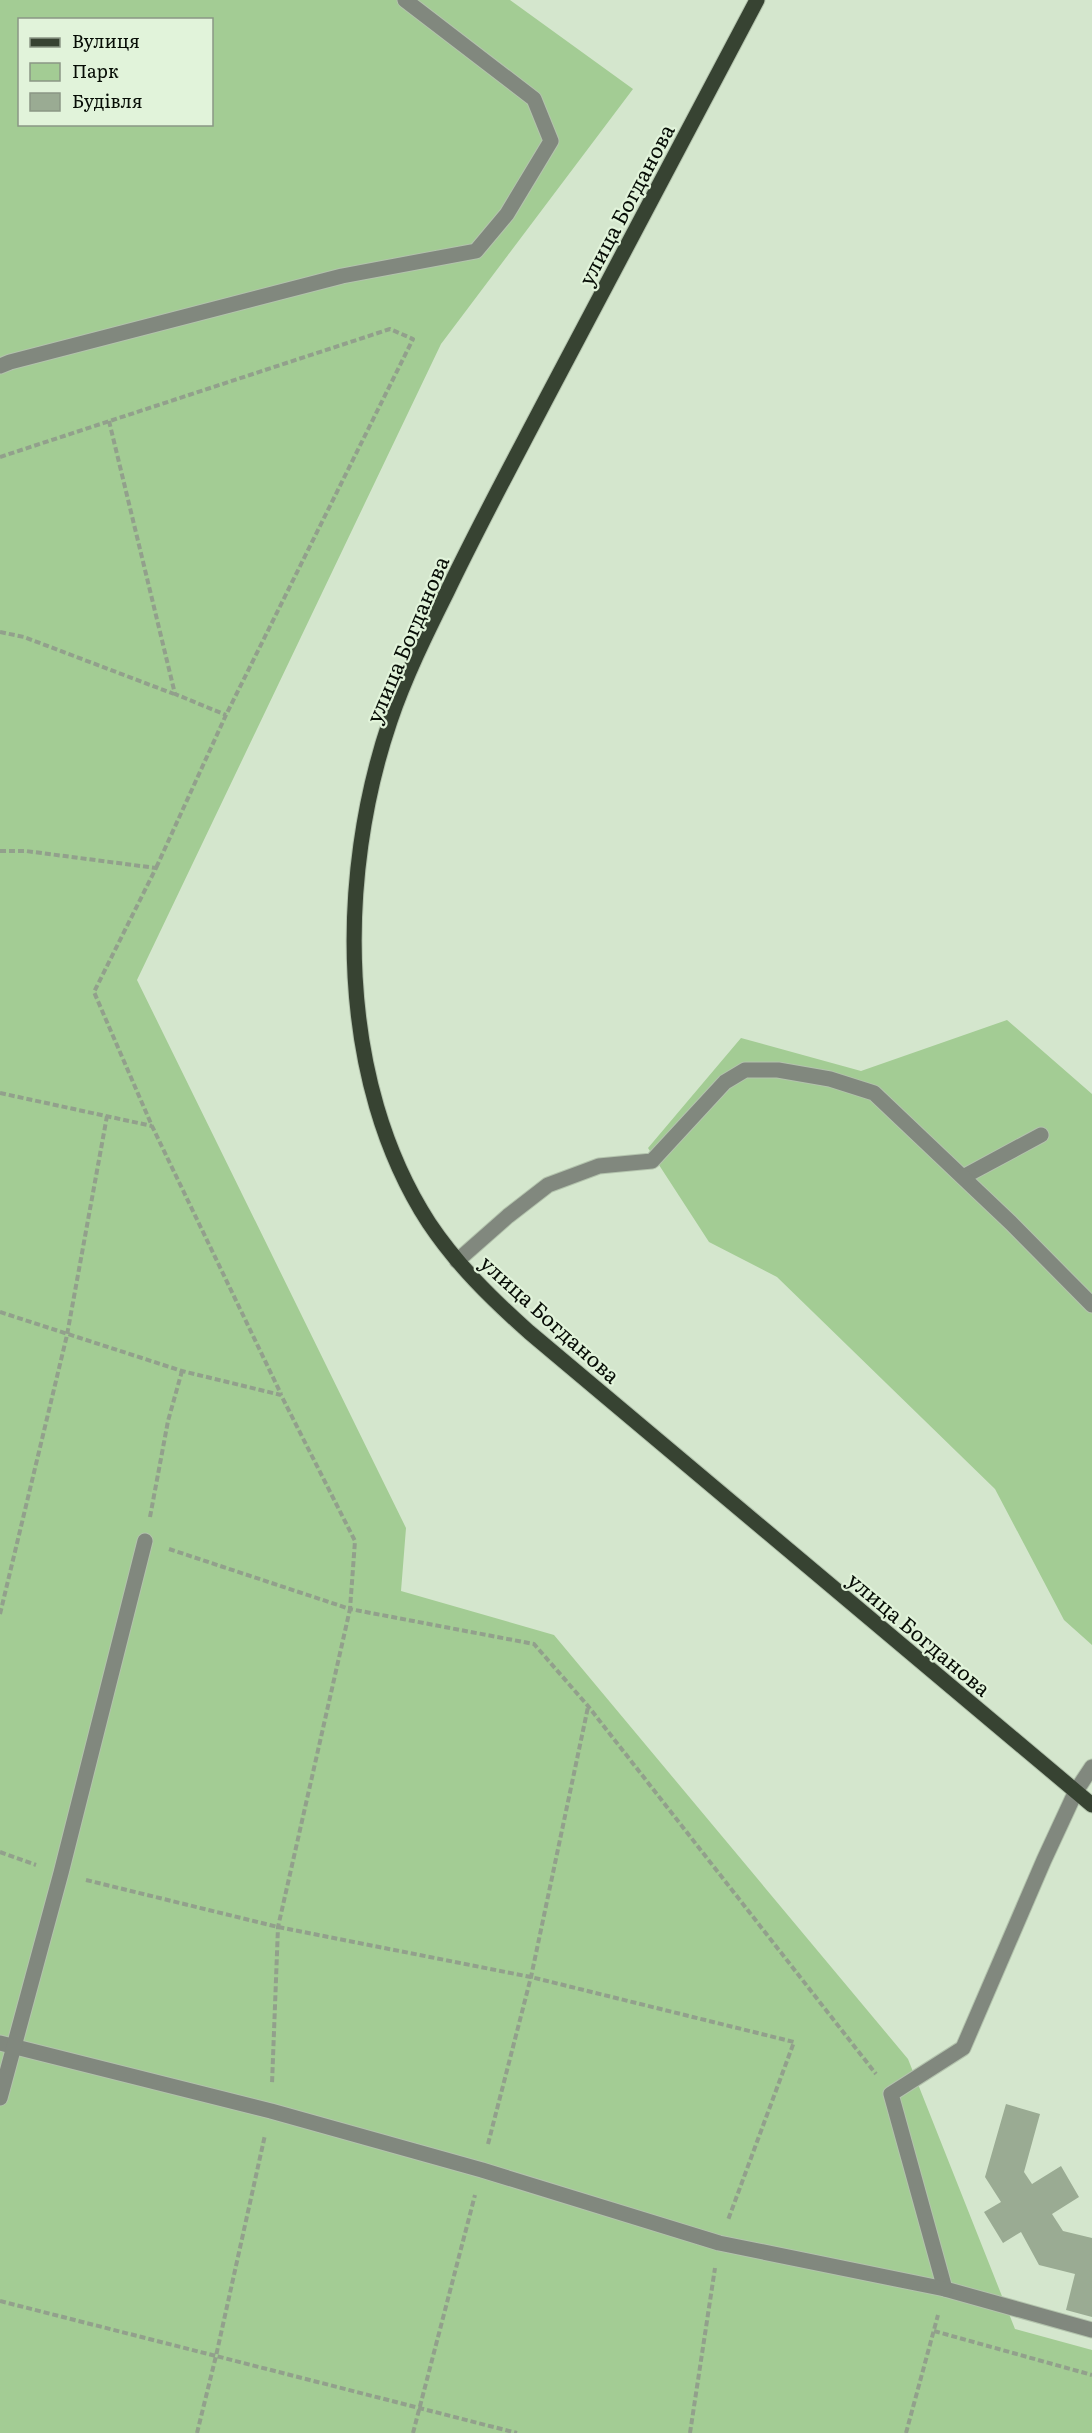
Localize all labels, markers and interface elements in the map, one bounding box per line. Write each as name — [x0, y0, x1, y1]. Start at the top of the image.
legend — [18, 18, 213, 126]
text: Вулиця — [72, 27, 140, 54]
text: Парк — [72, 57, 119, 84]
text: Будівля — [72, 87, 143, 114]
street label: улица Богданова — [569, 117, 681, 290]
street label: улица Богданова — [357, 550, 455, 727]
street label: улица Богданова — [474, 1247, 628, 1390]
street label: улица Богданова — [842, 1564, 999, 1703]

